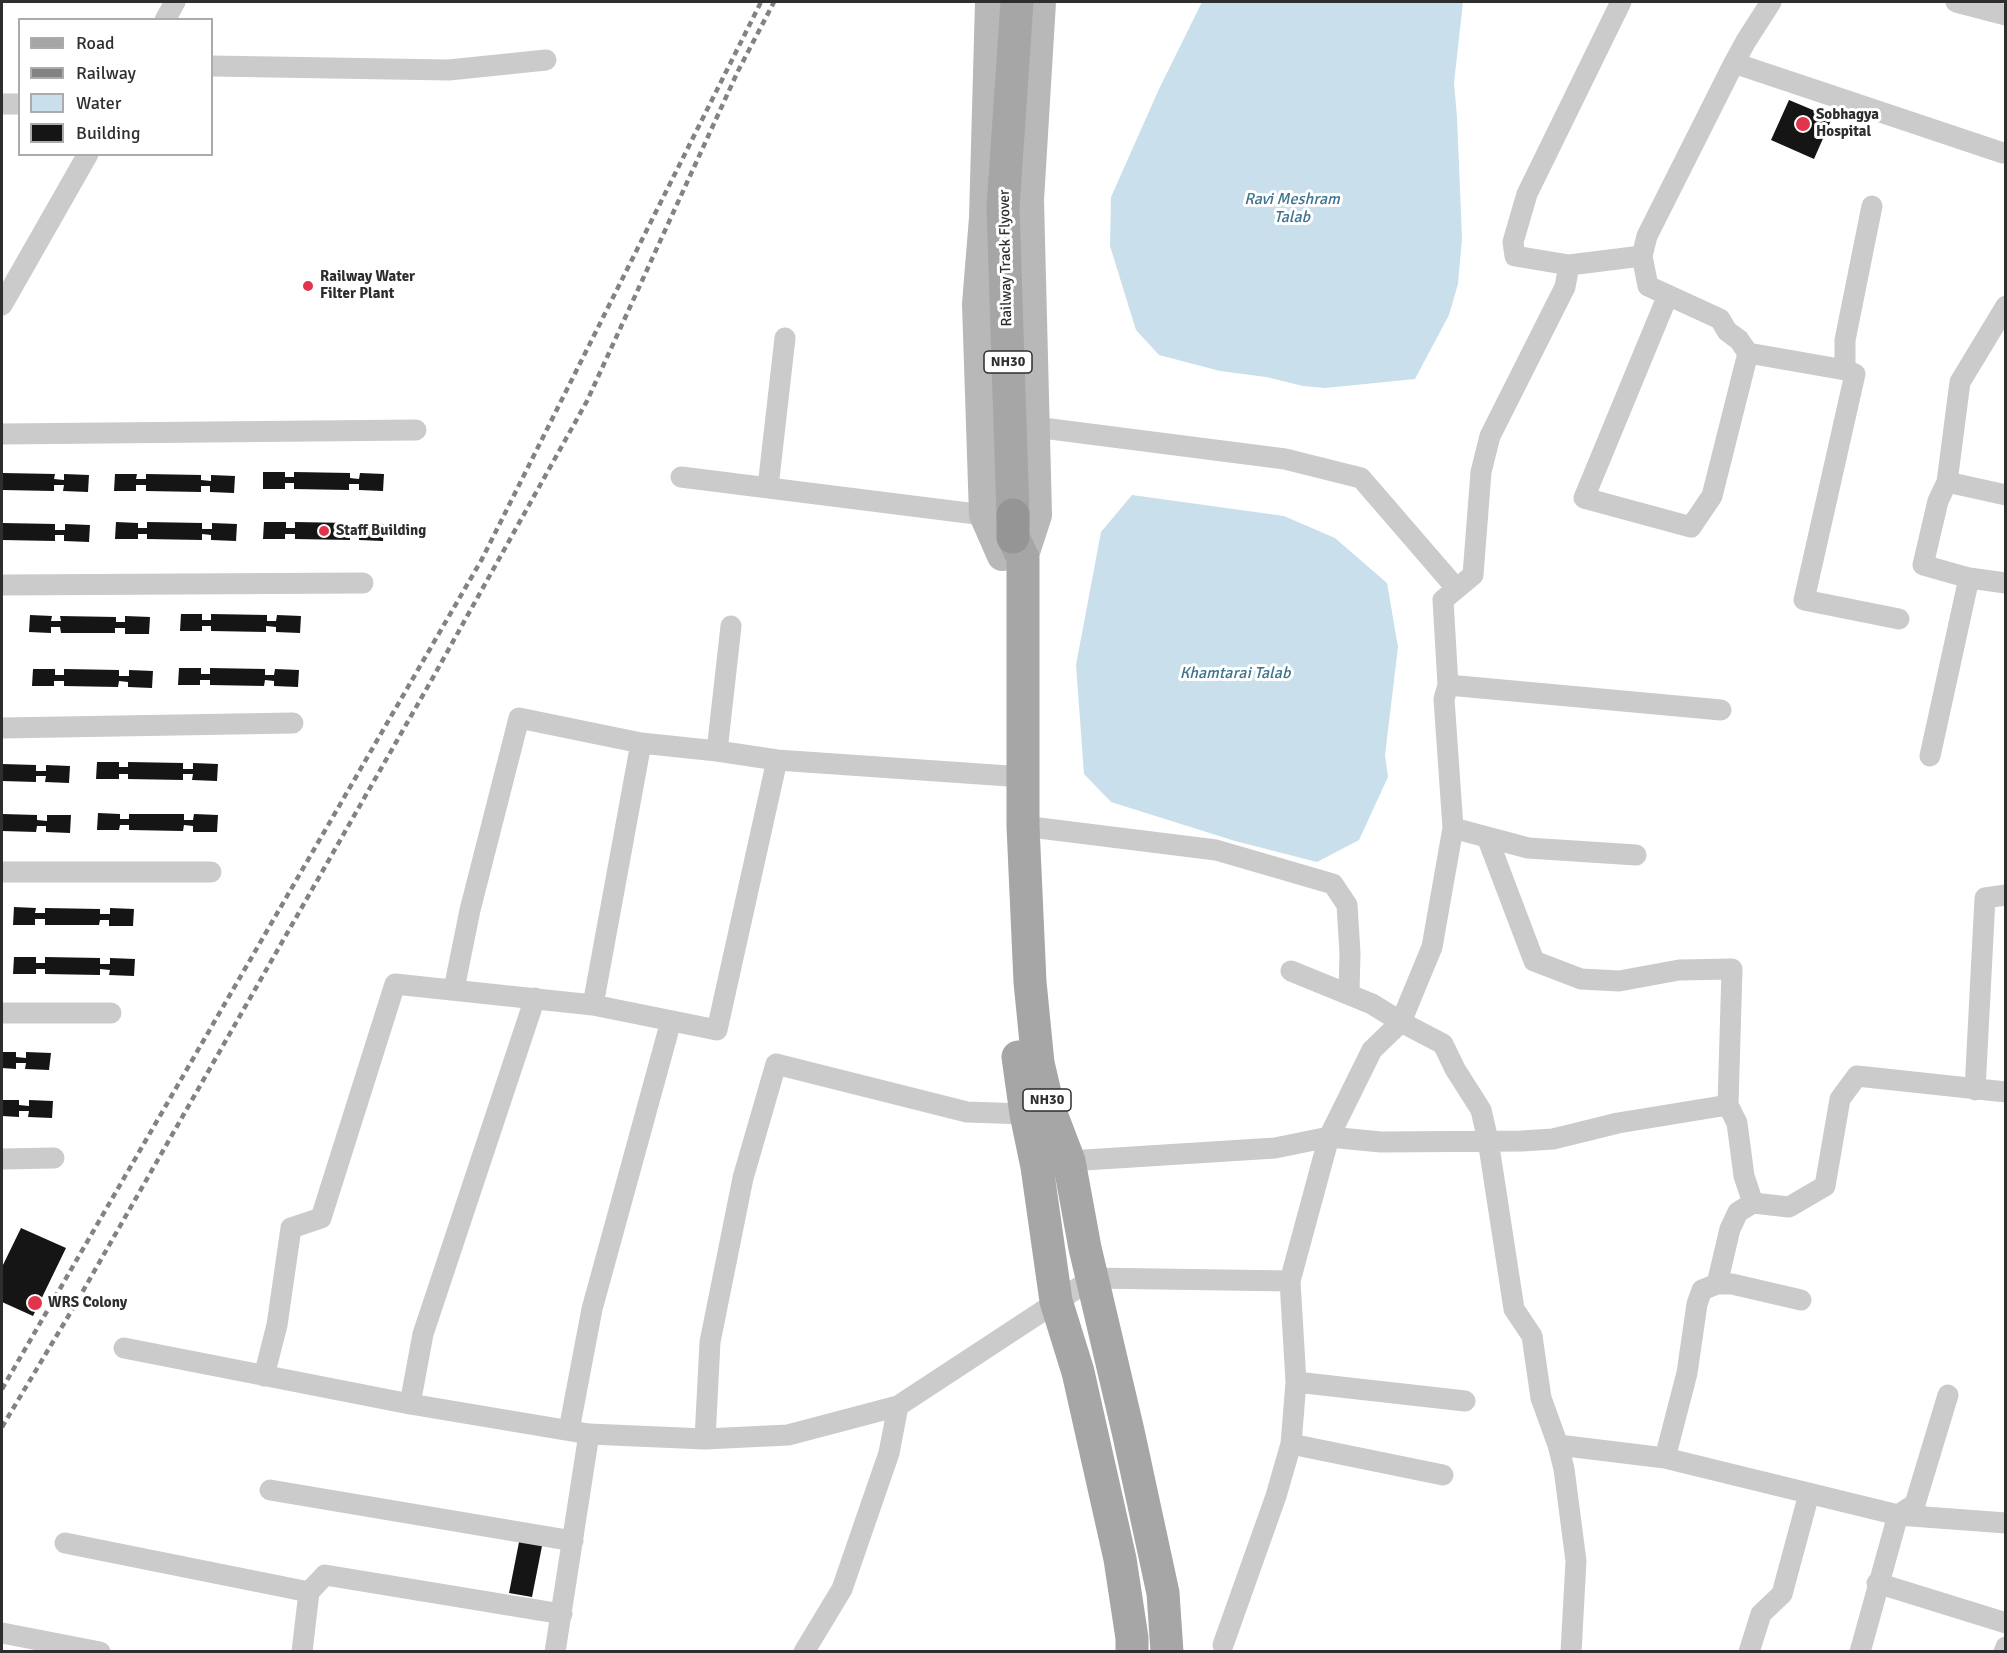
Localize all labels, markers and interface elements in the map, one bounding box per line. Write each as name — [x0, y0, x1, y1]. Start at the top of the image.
legend — [18, 18, 213, 156]
text: Road — [76, 32, 115, 54]
text: Railway — [76, 62, 136, 84]
text: Water — [76, 92, 121, 114]
place label: Sobhagya Hospital — [1816, 106, 1879, 141]
marker: Sobhagya Hospital — [1794, 115, 1812, 133]
text: Building — [76, 122, 140, 144]
street label: Railway Track Flyover — [996, 189, 1016, 327]
water label: Ravi Meshram Talab — [1244, 190, 1340, 228]
place label: Railway Water Filter Plant — [320, 268, 415, 303]
marker: Railway Water Filter Plant — [301, 279, 315, 293]
road number: NH30 — [984, 351, 1032, 373]
place label: Staff Building — [336, 522, 426, 540]
marker: Staff Building — [317, 524, 331, 538]
water label: Khamtarai Talab — [1180, 664, 1290, 684]
road number: NH30 — [1023, 1089, 1071, 1111]
marker: WRS Colony — [26, 1294, 44, 1312]
place label: WRS Colony — [48, 1294, 127, 1312]

